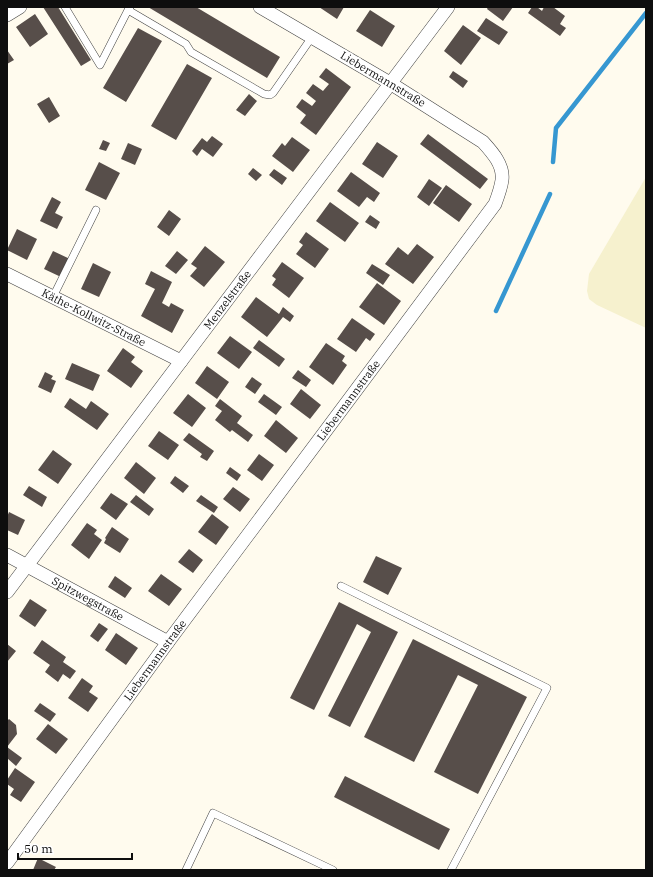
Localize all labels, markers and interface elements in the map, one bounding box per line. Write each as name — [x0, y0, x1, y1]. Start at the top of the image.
street label: Liebermannstraße — [338, 48, 428, 110]
street label: Menzelstraße — [201, 267, 254, 332]
street label: Käthe-Kollwitz-Straße — [39, 285, 148, 349]
street label: Liebermannstraße — [314, 357, 383, 443]
street label: Spitzwegstraße — [50, 574, 126, 624]
street label: Liebermannstraße — [121, 617, 189, 703]
scale bar — [18, 835, 132, 861]
text: 50 m — [24, 841, 53, 856]

